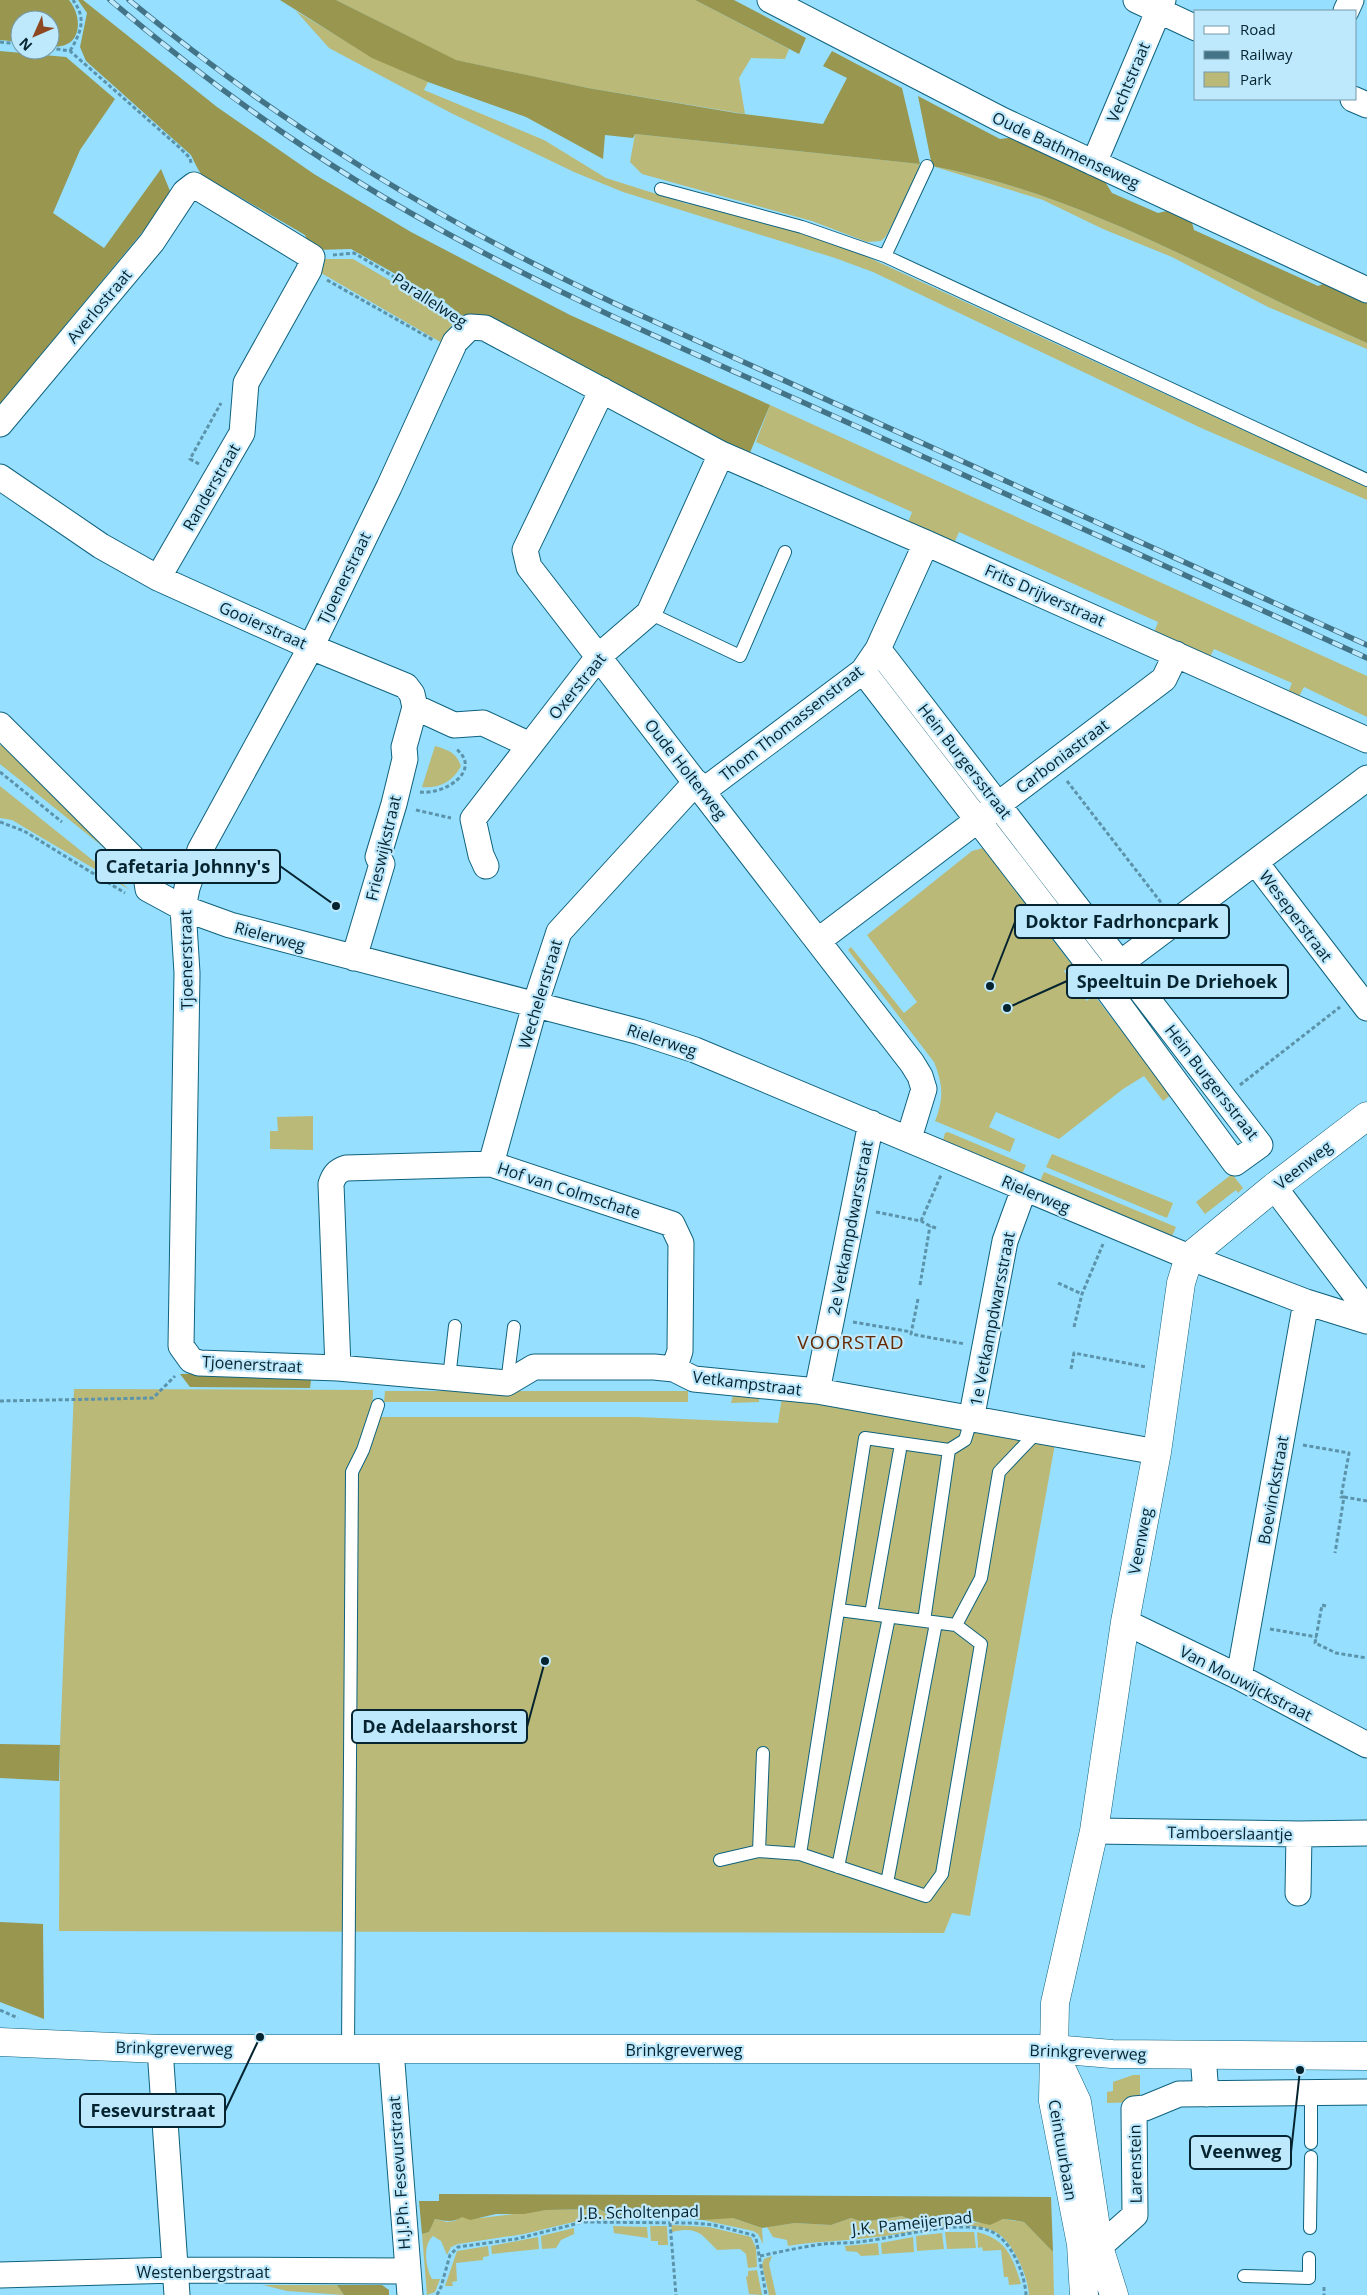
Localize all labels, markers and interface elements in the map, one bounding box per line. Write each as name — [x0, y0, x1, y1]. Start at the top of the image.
north arrow — [10, 10, 60, 60]
legend — [1194, 10, 1357, 100]
text: Road — [1240, 19, 1276, 39]
text: N — [15, 34, 36, 55]
street label: Vechtstraat — [1101, 38, 1155, 125]
text: Railway — [1240, 44, 1293, 64]
text: Park — [1240, 69, 1271, 89]
street label: Oude Bathmenseweg — [989, 106, 1144, 194]
street label: Averlostraat — [61, 264, 137, 348]
street label: Parallelweg — [388, 268, 472, 333]
street label: Randerstraat — [177, 439, 245, 535]
street label: Tjoenerstraat — [312, 528, 376, 628]
street label: Frits Drijverstraat — [981, 559, 1109, 631]
street label: Gooierstraat — [216, 596, 311, 654]
street label: Oxerstraat — [543, 648, 611, 724]
street label: Thom Thomassenstraat — [715, 660, 868, 786]
street label: Hein Burgersstraat — [913, 699, 1017, 823]
street label: Oude Holterweg — [640, 714, 732, 824]
street label: Carboniastraat — [1011, 714, 1113, 798]
street label: Frieswijkstraat — [360, 793, 406, 903]
callout: Cafetaria Johnny's — [96, 850, 280, 883]
text: Cafetaria Johnny's — [106, 854, 270, 878]
street label: Weseperstraat — [1254, 866, 1338, 966]
callout: Doktor Fadrhoncpark — [1015, 905, 1229, 938]
street label: Tjoenerstraat — [174, 909, 198, 1010]
text: Doktor Fadrhoncpark — [1025, 909, 1220, 933]
street label: Rielerweg — [232, 916, 308, 956]
street label: Wechelerstraat — [513, 936, 567, 1051]
callout: Speeltuin De Driehoek — [1067, 965, 1288, 998]
text: Speeltuin De Driehoek — [1077, 969, 1278, 993]
street label: Rielerweg — [624, 1018, 700, 1062]
street label: Hein Burgersstraat — [1160, 1020, 1264, 1144]
street label: Veenweg — [1270, 1135, 1337, 1194]
street label: 2e Vetkampdwarsstraat — [822, 1139, 878, 1317]
street label: Hof van Colmschate — [495, 1157, 643, 1223]
street label: Rielerweg — [998, 1170, 1074, 1218]
street label: 1e Vetkampdwarsstraat — [964, 1230, 1020, 1408]
district label: VOORSTAD — [797, 1329, 905, 1355]
street label: Tjoenerstraat — [201, 1350, 303, 1378]
street label: Vetkampstraat — [691, 1365, 803, 1401]
street label: Boevinckstraat — [1253, 1434, 1293, 1546]
street label: Veenweg — [1123, 1506, 1157, 1576]
street label: Van Mouwijckstraat — [1176, 1640, 1316, 1726]
callout: De Adelaarshorst — [352, 1710, 527, 1743]
text: De Adelaarshorst — [362, 1714, 518, 1738]
street label: Tamboerslaantje — [1167, 1821, 1293, 1845]
street label: Brinkgreverweg — [115, 2036, 233, 2060]
street label: Brinkgreverweg — [626, 2039, 743, 2061]
street label: Brinkgreverweg — [1029, 2039, 1147, 2065]
callout: Fesevurstraat — [80, 2094, 225, 2127]
street label: H.J.Ph. Fesevurstraat — [383, 2095, 415, 2251]
text: Fesevurstraat — [91, 2098, 216, 2122]
street label: Ceintuurbaan — [1043, 2098, 1083, 2202]
street label: Larenstein — [1123, 2124, 1147, 2204]
callout: Veenweg — [1190, 2136, 1291, 2169]
text: Veenweg — [1200, 2139, 1282, 2163]
street label: J.B. Scholtenpad — [577, 2200, 699, 2224]
street label: J.K. Pameijerpad — [849, 2206, 973, 2240]
street label: Westenbergstraat — [136, 2261, 270, 2283]

